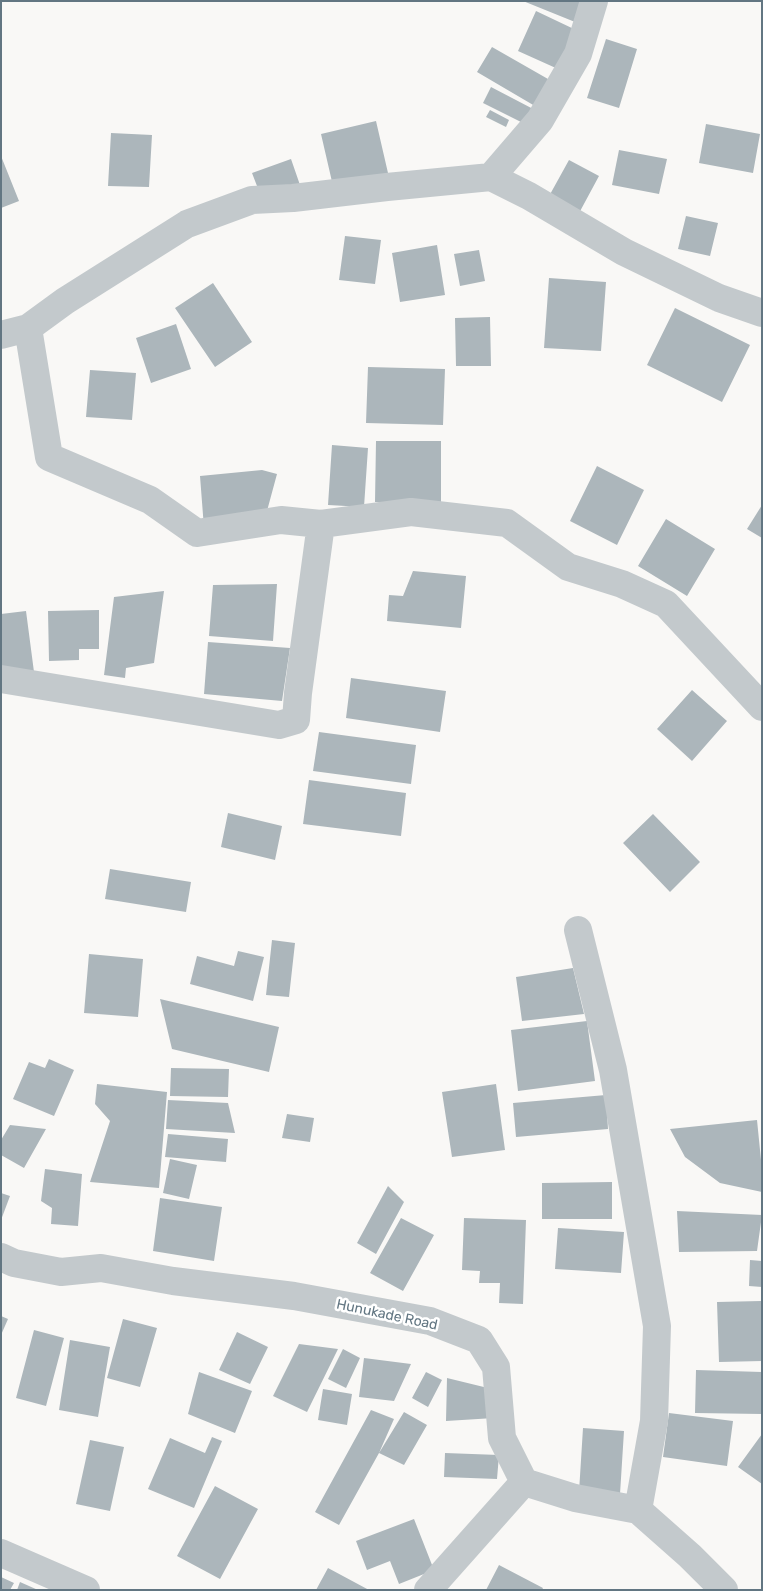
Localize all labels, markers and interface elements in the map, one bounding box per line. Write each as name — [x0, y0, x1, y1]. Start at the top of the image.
street label: Hunukade Road — [335, 1296, 439, 1334]

